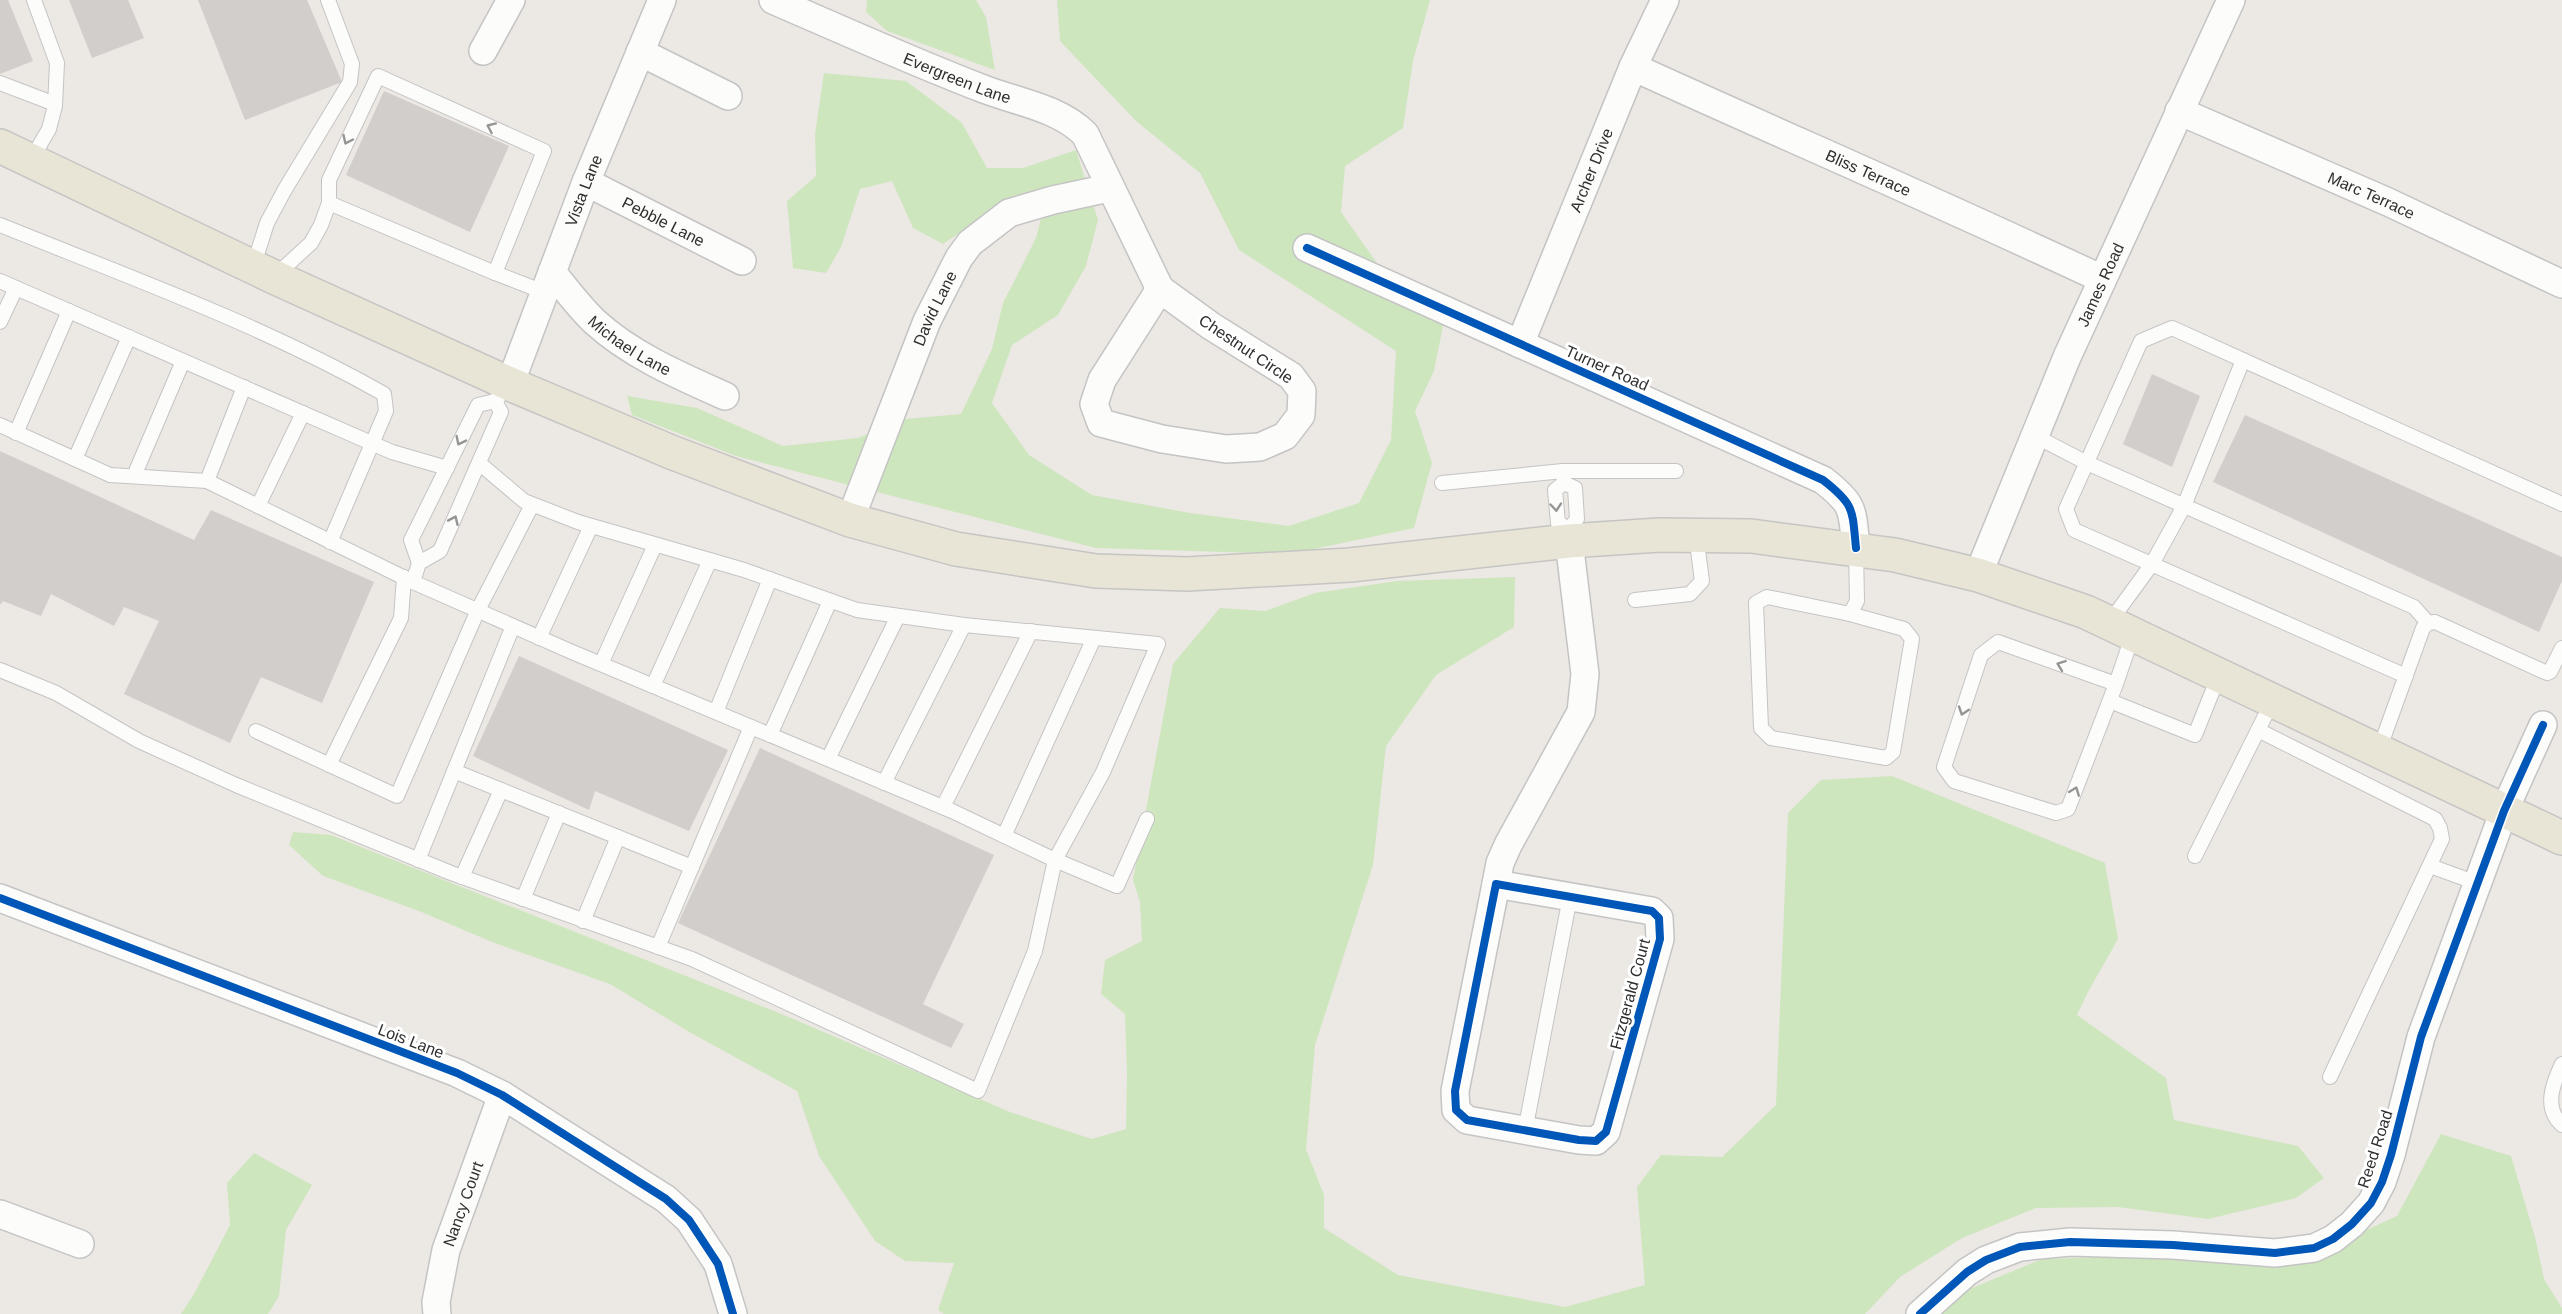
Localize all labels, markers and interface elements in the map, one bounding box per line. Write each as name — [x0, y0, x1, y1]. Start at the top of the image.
street label: Evergreen Lane — [901, 49, 1013, 106]
one-way arrow — [486, 122, 497, 134]
street label: Archer Drive — [1566, 125, 1616, 214]
one-way arrow — [343, 134, 355, 145]
street label: Bliss Terrace — [1823, 146, 1914, 199]
street label: Vista Lane — [562, 152, 605, 229]
street label: Marc Terrace — [2325, 168, 2418, 222]
street label: Pebble Lane — [620, 193, 708, 249]
street label: James Road — [2074, 240, 2127, 329]
street label: David Lane — [910, 268, 960, 348]
street label: Chestnut Circle — [1196, 311, 1296, 387]
street label: Michael Lane — [585, 312, 674, 378]
street label: Turner Road — [1563, 342, 1651, 394]
one-way arrow — [455, 435, 467, 446]
one-way arrow — [1549, 502, 1562, 511]
one-way arrow — [447, 515, 459, 526]
one-way arrow — [2056, 659, 2067, 672]
one-way arrow — [1958, 705, 1970, 716]
one-way arrow — [2068, 786, 2080, 797]
street label: Fitzgerald Court — [1607, 936, 1653, 1051]
street label: Lois Lane — [376, 1021, 447, 1061]
street label: Reed Road — [2354, 1108, 2396, 1190]
street label: Nancy Court — [440, 1159, 486, 1249]

